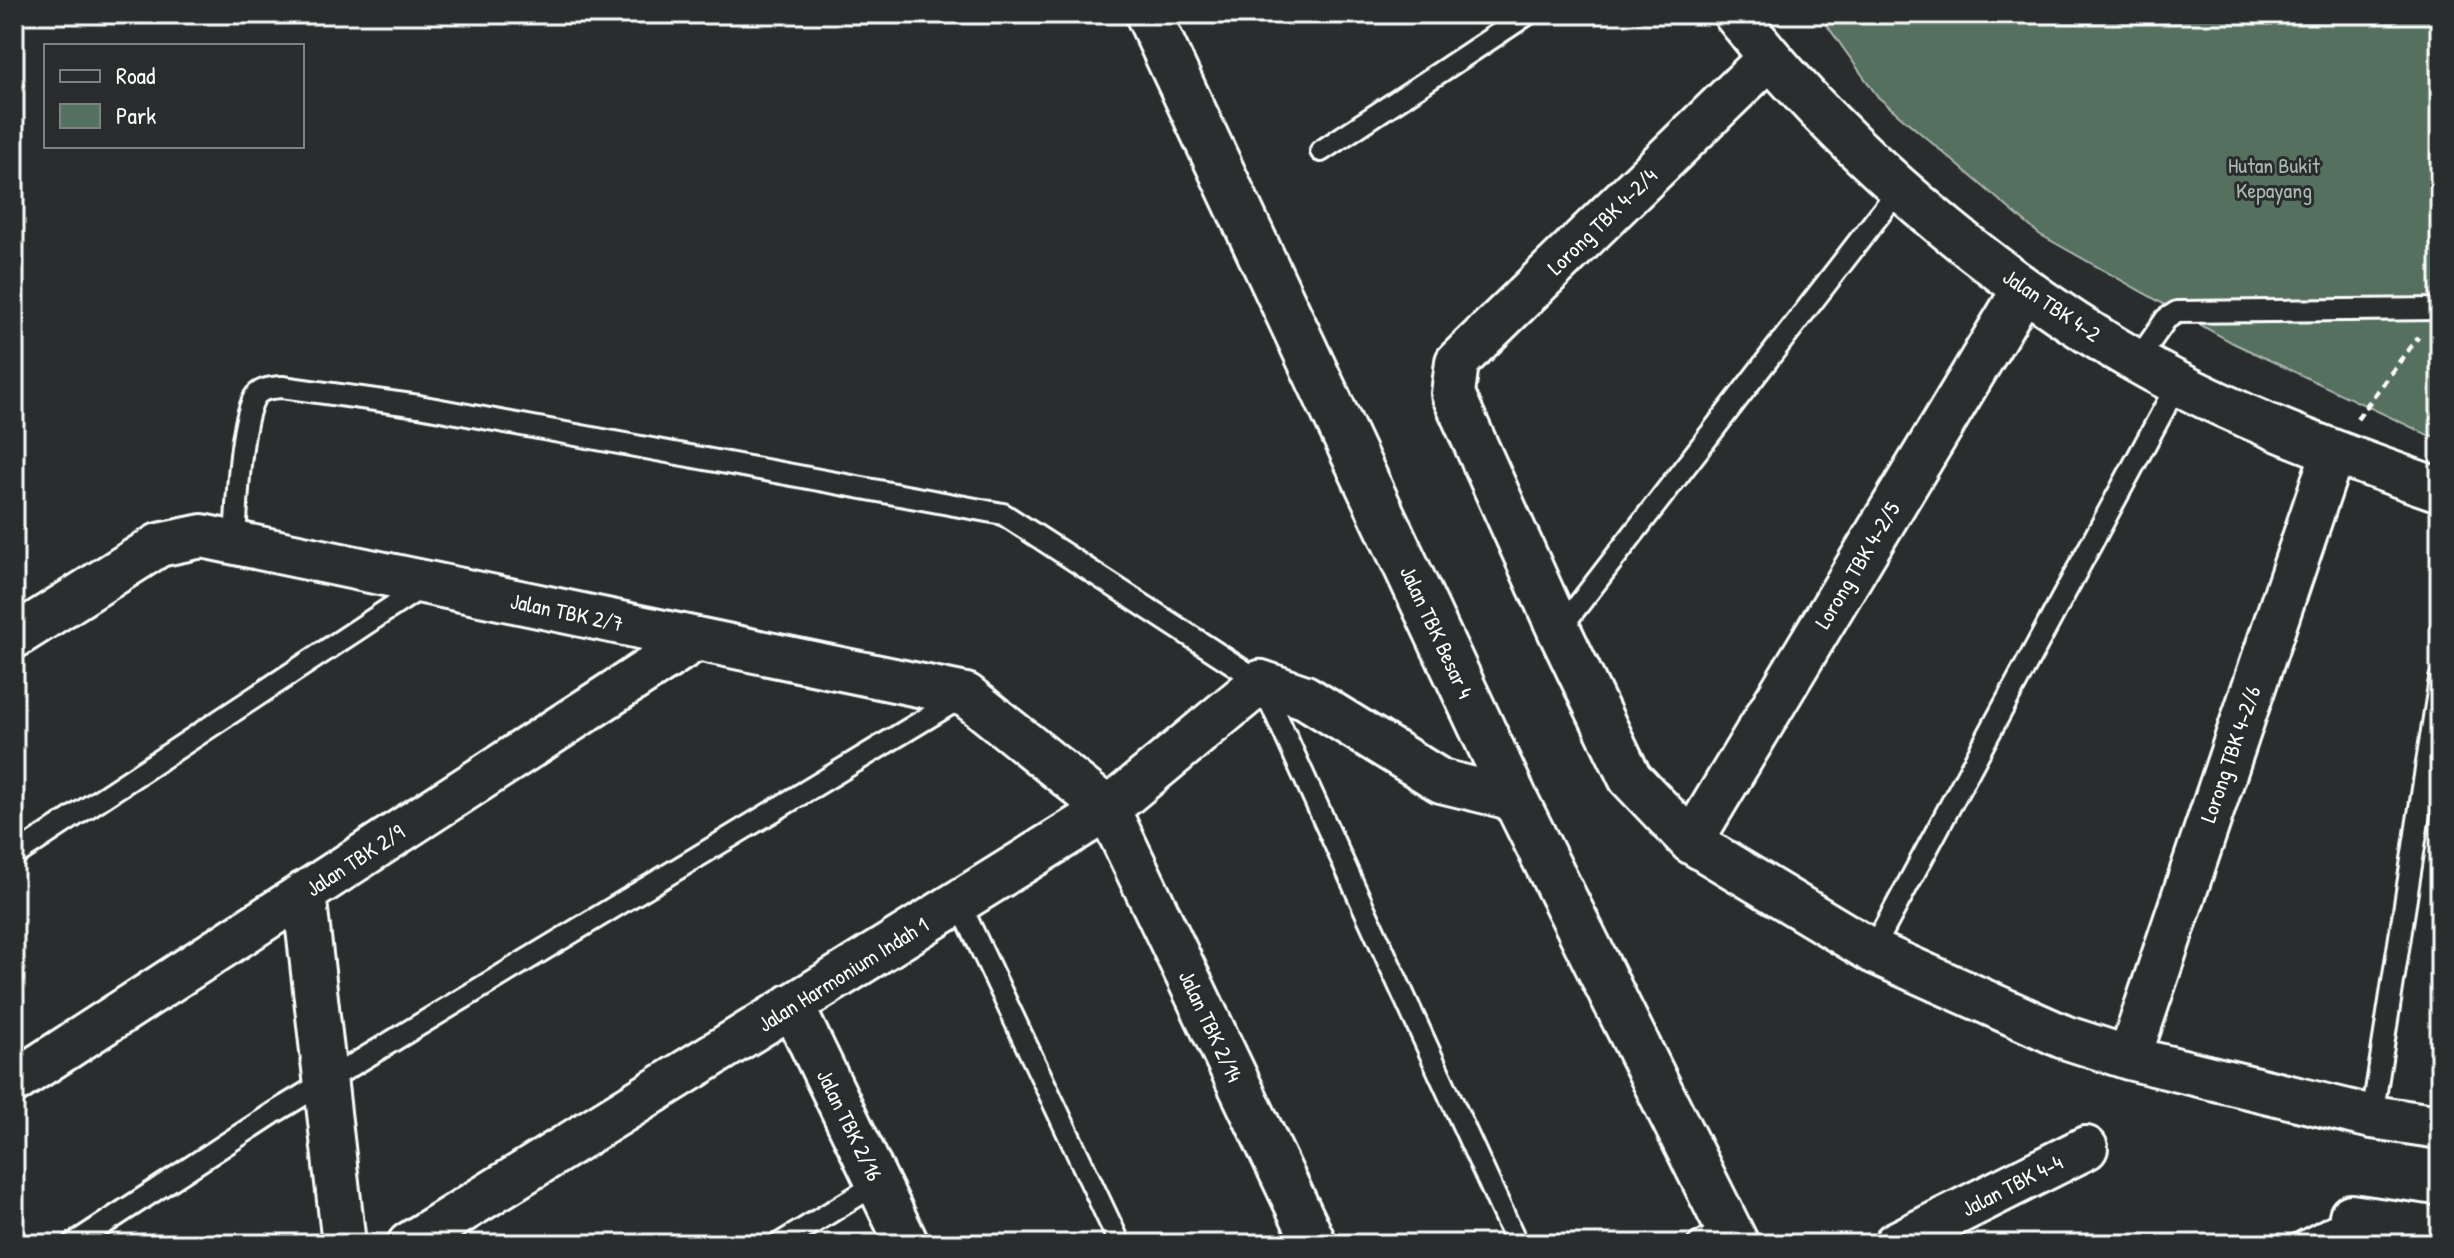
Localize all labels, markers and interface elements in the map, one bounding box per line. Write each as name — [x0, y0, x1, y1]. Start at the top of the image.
legend — [44, 44, 304, 148]
text: Road — [116, 59, 155, 91]
text: Park — [116, 99, 156, 131]
park label: Hutan Bukit Kepayang — [2228, 150, 2320, 205]
street label: Lorong TBK 4-2/4 — [1540, 161, 1664, 281]
street label: Jalan TBK 4-2 — [1997, 261, 2107, 349]
street label: Lorong TBK 4-2/5 — [1807, 496, 1907, 634]
street label: Jalan TBK Besar 4 — [1393, 561, 1481, 703]
street label: Jalan TBK 2/7 — [508, 585, 626, 639]
street label: Lorong TBK 4-2/6 — [2193, 681, 2267, 826]
street label: Jalan TBK 2/9 — [300, 817, 410, 903]
street label: Jalan Harmonium Indah 1 — [752, 909, 934, 1039]
street label: Jalan TBK 2/14 — [1172, 965, 1250, 1087]
street label: Jalan TBK 2/16 — [810, 1064, 890, 1186]
street label: Jalan TBK 4-4 — [1956, 1147, 2068, 1223]

